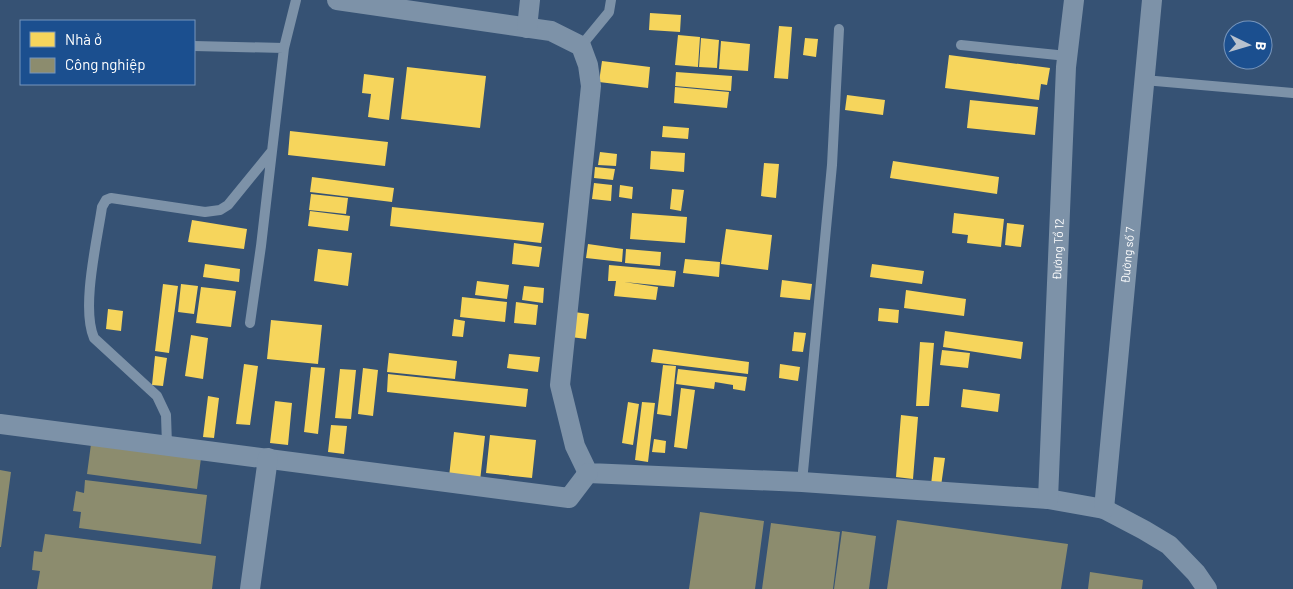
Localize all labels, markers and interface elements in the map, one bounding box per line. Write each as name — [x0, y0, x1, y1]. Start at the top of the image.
legend — [20, 20, 195, 85]
north arrow — [1223, 20, 1273, 70]
text: Nhà ở — [65, 30, 102, 48]
text: B — [1253, 41, 1270, 51]
text: Công nghiệp — [65, 55, 146, 73]
street label: Đường Tổ 12 — [1049, 218, 1066, 280]
street label: Đường số 7 — [1117, 226, 1137, 284]

